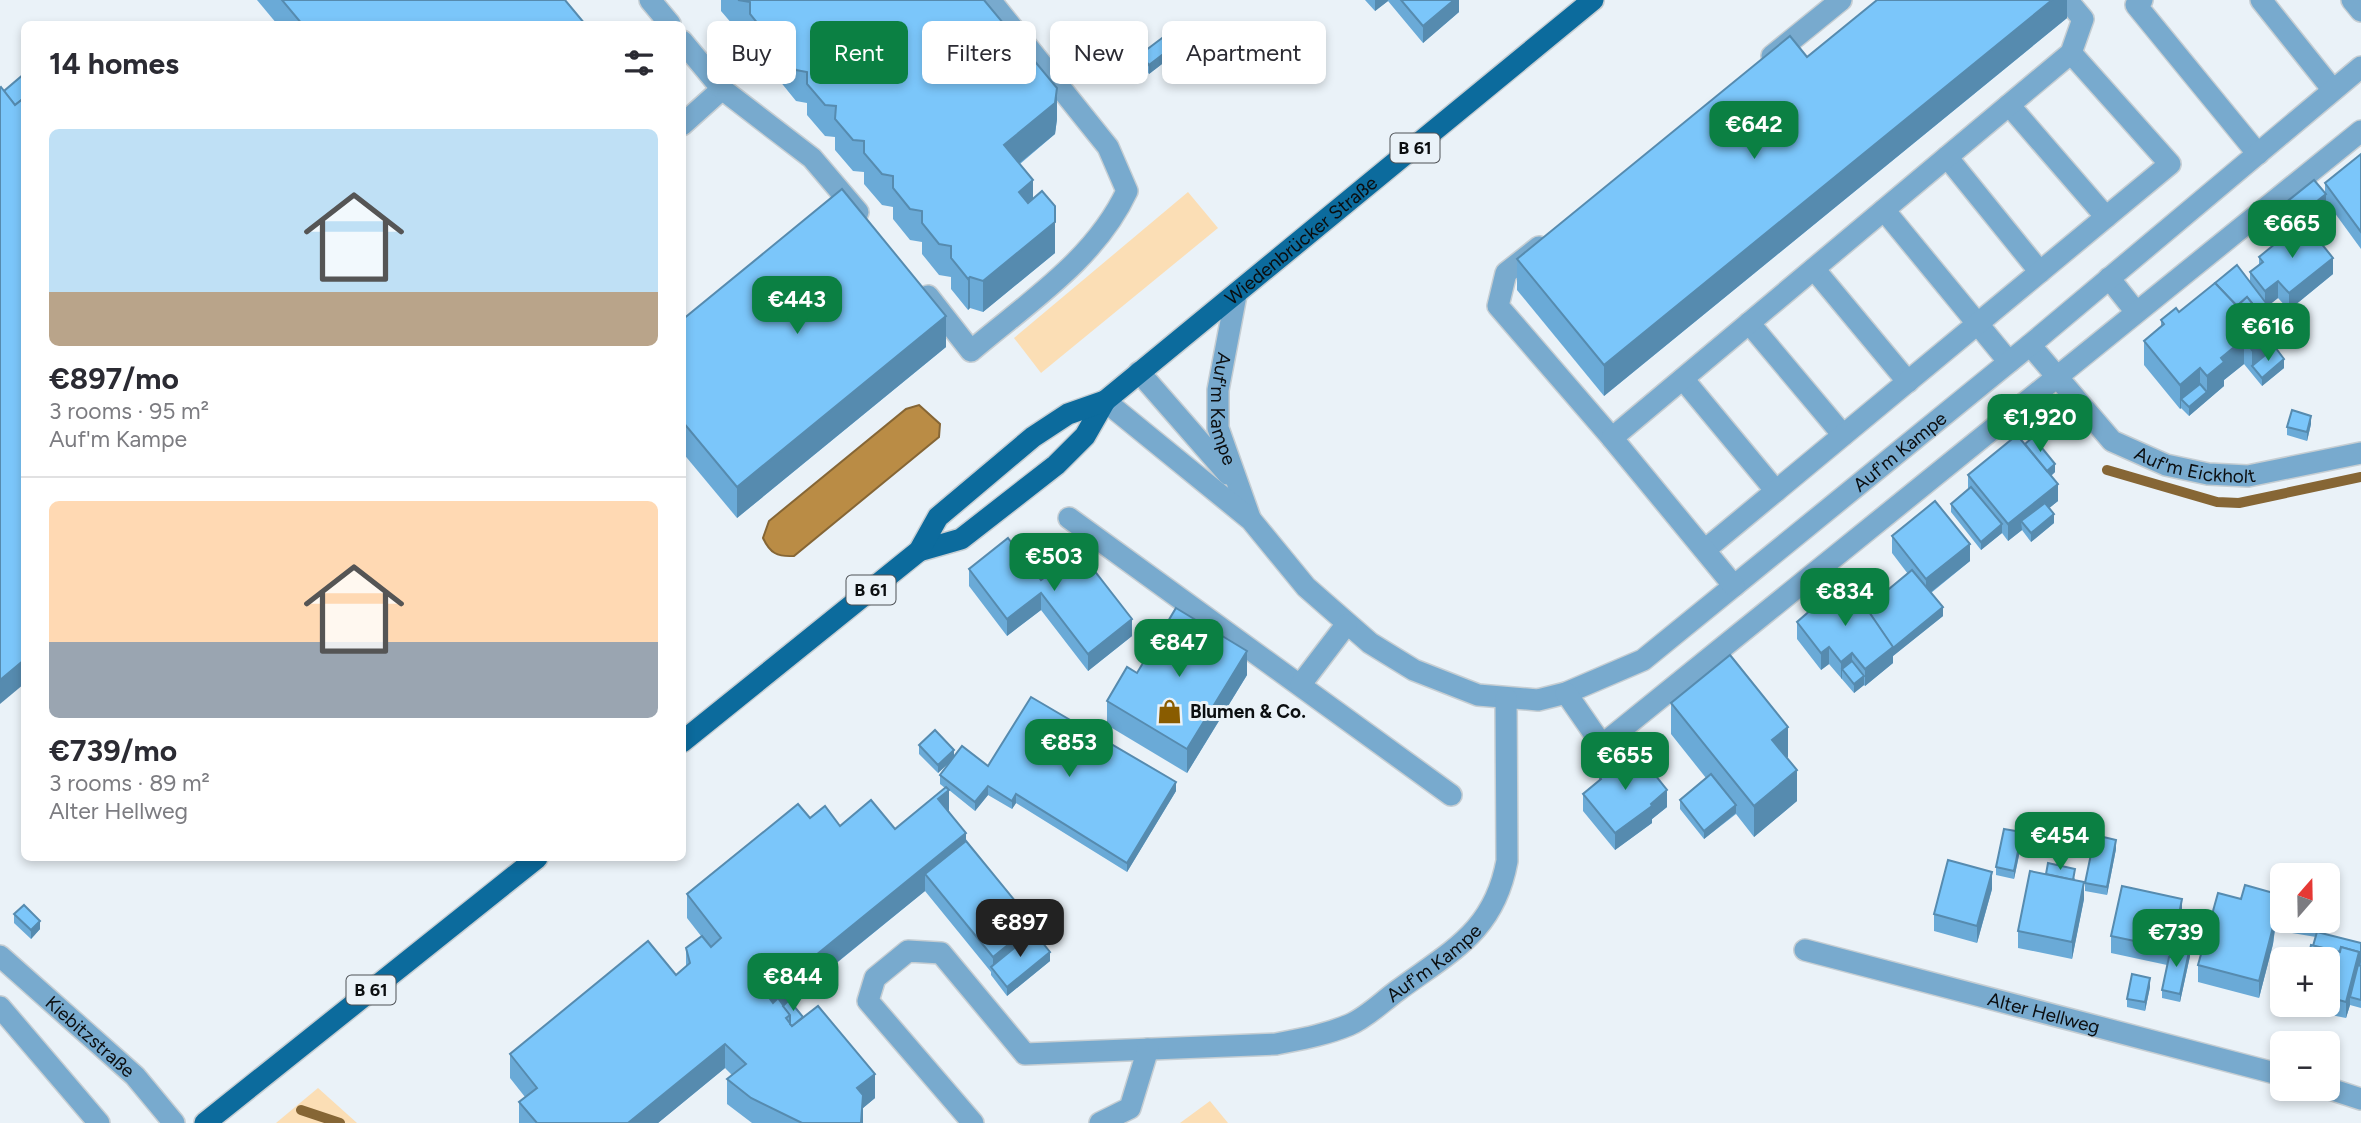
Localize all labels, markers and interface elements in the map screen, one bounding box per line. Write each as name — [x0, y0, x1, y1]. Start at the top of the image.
chip: Buy — [707, 21, 796, 84]
chip: Rent — [810, 21, 908, 84]
chip: Filters — [922, 21, 1036, 84]
chip: New — [1050, 21, 1148, 84]
chip: Apartment — [1162, 21, 1326, 84]
icon: filters — [620, 44, 658, 82]
text: 14 homes — [49, 45, 179, 82]
pin: €642 — [1713, 102, 1795, 161]
text: €642 — [1725, 110, 1783, 138]
road number: B 61 — [1390, 134, 1440, 162]
street label: Wiedenbrücker Straße — [1220, 171, 1382, 310]
icon: home — [291, 174, 417, 300]
pin: €665 — [2251, 201, 2333, 260]
text: €665 — [2264, 209, 2320, 237]
pin: €443 — [756, 276, 838, 336]
text: €443 — [768, 285, 826, 313]
pin: €616 — [2227, 304, 2309, 363]
text: €616 — [2242, 312, 2294, 340]
street label: Auf'm Kampe — [1206, 351, 1241, 468]
text: €897/mo — [49, 360, 179, 397]
pin: €1,920 — [1983, 394, 2097, 454]
text: 3 rooms · 95 m² — [49, 397, 209, 425]
text: €1,920 — [2003, 403, 2077, 431]
street label: Auf'm Kampe — [1848, 407, 1951, 497]
text: Auf'm Kampe — [49, 425, 187, 453]
street label: Auf'm Eickholt — [2131, 442, 2258, 488]
pin: €503 — [1013, 534, 1095, 593]
text: €503 — [1025, 542, 1083, 570]
icon: home — [291, 546, 417, 672]
pin: €834 — [1804, 568, 1886, 628]
road number: B 61 — [846, 576, 896, 604]
text: €834 — [1816, 577, 1874, 605]
pin: €847 — [1138, 620, 1220, 679]
text: €847 — [1150, 628, 1208, 656]
shop icon: Blumen & Co. — [1156, 697, 1184, 725]
place label: Blumen & Co. — [1190, 700, 1306, 723]
pin: €853 — [1028, 720, 1110, 779]
text: €853 — [1041, 728, 1097, 756]
text: €739/mo — [49, 732, 177, 769]
pin: €655 — [1584, 732, 1666, 792]
text: €655 — [1597, 741, 1653, 769]
text: 3 rooms · 89 m² — [49, 769, 210, 797]
text: Alter Hellweg — [49, 797, 188, 825]
pin: €454 — [2019, 812, 2101, 872]
text: €454 — [2031, 821, 2089, 849]
north arrow — [2270, 863, 2340, 933]
map controls — [2270, 863, 2340, 1101]
pin: €897 — [979, 900, 1061, 959]
text: €897 — [992, 908, 1048, 936]
pin: €739 — [2135, 909, 2217, 969]
text: €739 — [2149, 918, 2203, 946]
street label: Auf'm Kampe — [1382, 919, 1486, 1007]
button: + — [2270, 947, 2340, 1017]
pin: €844 — [752, 954, 834, 1013]
text: €844 — [763, 962, 823, 990]
road number: B 61 — [346, 975, 396, 1004]
street label: Alter Hellweg — [1985, 987, 2102, 1039]
street label: Kiebitzstraße — [41, 991, 140, 1082]
button: − — [2270, 1031, 2340, 1101]

